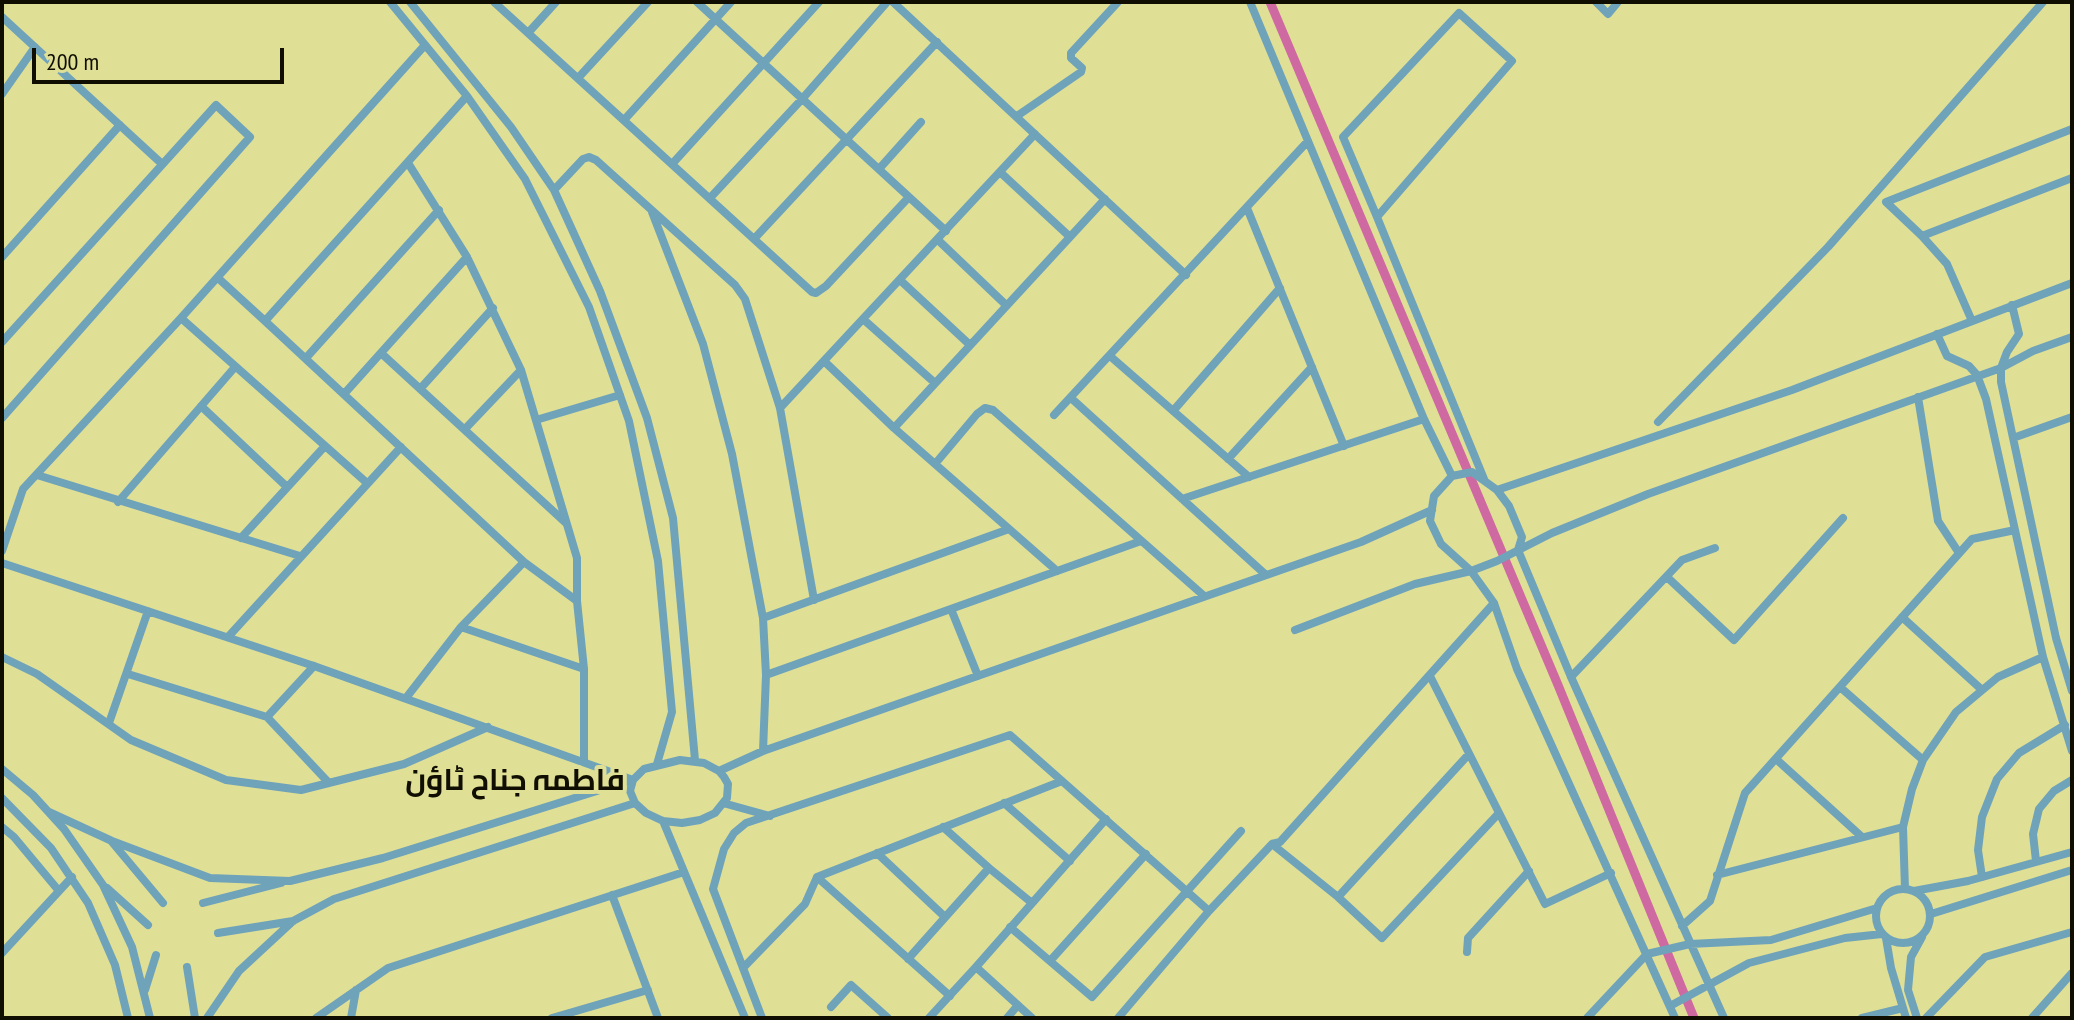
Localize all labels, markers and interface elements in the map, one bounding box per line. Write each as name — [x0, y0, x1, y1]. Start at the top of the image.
scale bar — [36, 32, 288, 82]
text: 200 m — [46, 46, 99, 77]
district label: فاطمہ جناح ٹاؤن — [405, 763, 625, 799]

